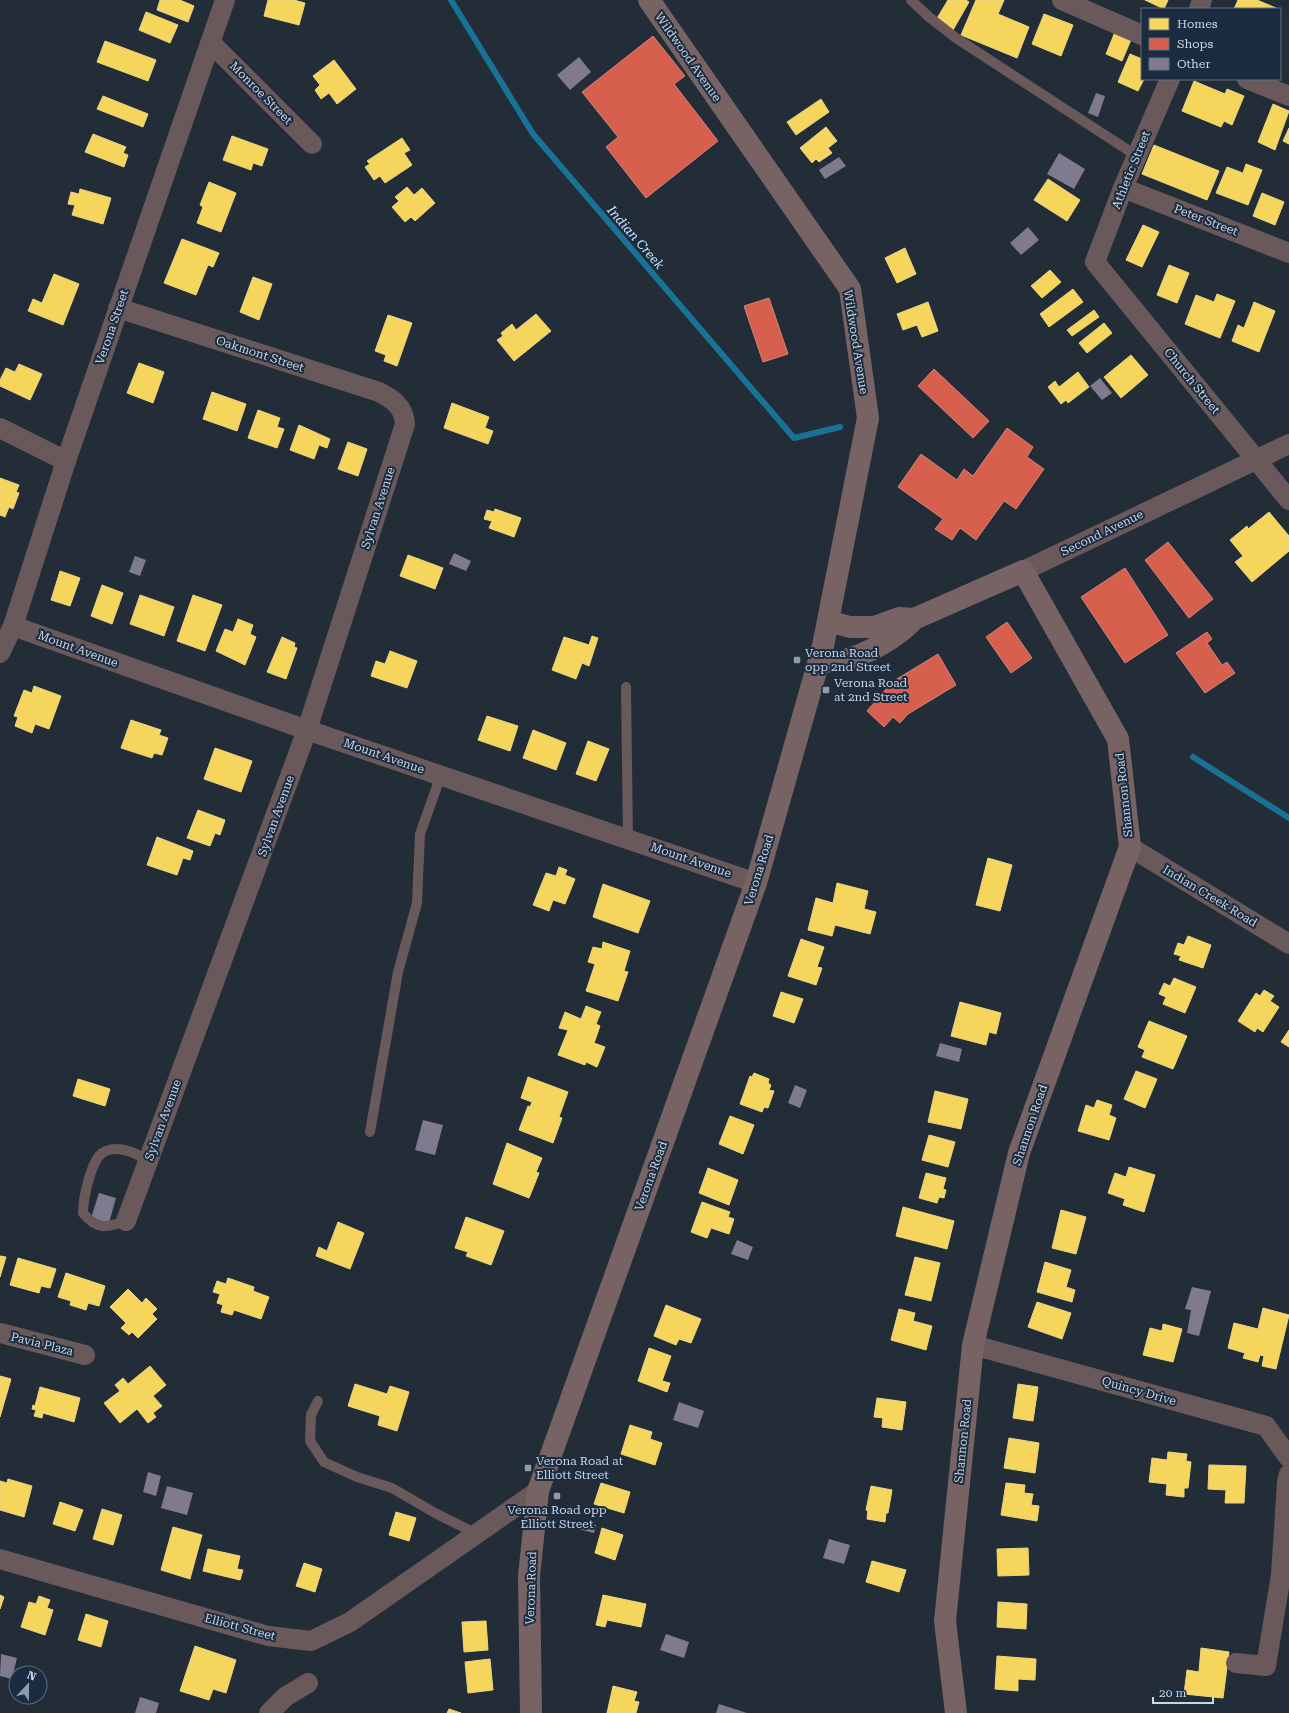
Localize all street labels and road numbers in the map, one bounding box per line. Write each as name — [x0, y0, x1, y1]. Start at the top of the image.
street label: Wildwood Avenue — [652, 10, 724, 105]
street label: Monroe Street — [227, 59, 296, 128]
street label: Athletic Street — [1109, 128, 1153, 211]
street label: Peter Street — [1172, 201, 1240, 239]
street label: Verona Street — [93, 287, 132, 366]
street label: Wildwood Avenue — [841, 289, 871, 396]
street label: Oakmont Street — [214, 333, 306, 375]
street label: Church Street — [1161, 345, 1223, 417]
street label: Sylvan Avenue — [358, 465, 398, 551]
street label: Second Avenue — [1059, 507, 1146, 559]
street label: Mount Avenue — [36, 628, 120, 670]
street label: Mount Avenue — [342, 736, 427, 776]
street label: Shannon Road — [1113, 752, 1135, 838]
street label: Sylvan Avenue — [255, 773, 297, 858]
street label: Verona Road — [742, 833, 776, 907]
street label: Mount Avenue — [649, 840, 734, 880]
street label: Indian Creek Road — [1160, 862, 1260, 930]
street label: Sylvan Avenue — [142, 1077, 184, 1162]
street label: Shannon Road — [1010, 1082, 1051, 1167]
street label: Verona Road — [632, 1139, 670, 1213]
street label: Pavia Plaza — [9, 1329, 75, 1359]
street label: Quincy Drive — [1100, 1374, 1178, 1408]
street label: Shannon Road — [952, 1398, 974, 1484]
street label: Verona Road — [523, 1551, 539, 1625]
street label: Elliott Street — [203, 1611, 277, 1643]

